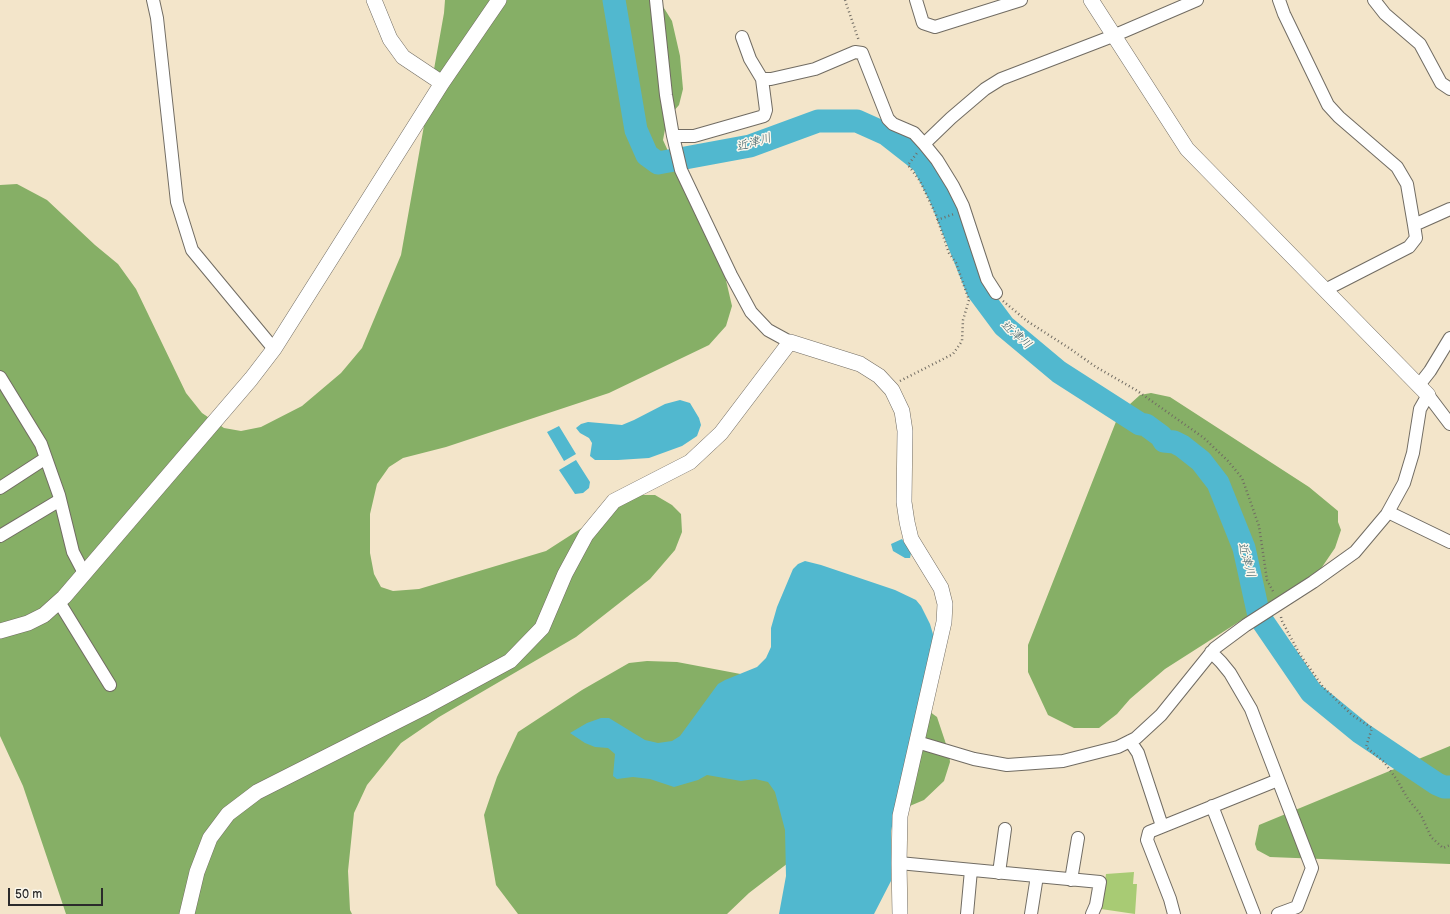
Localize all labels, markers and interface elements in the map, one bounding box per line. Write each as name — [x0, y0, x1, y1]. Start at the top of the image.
water label: 近津川 — [735, 131, 773, 155]
water label: 近津川 — [998, 318, 1034, 352]
water label: 近津川 — [1234, 541, 1258, 579]
scale bar — [10, 880, 105, 906]
text: 50 m — [15, 887, 42, 902]

